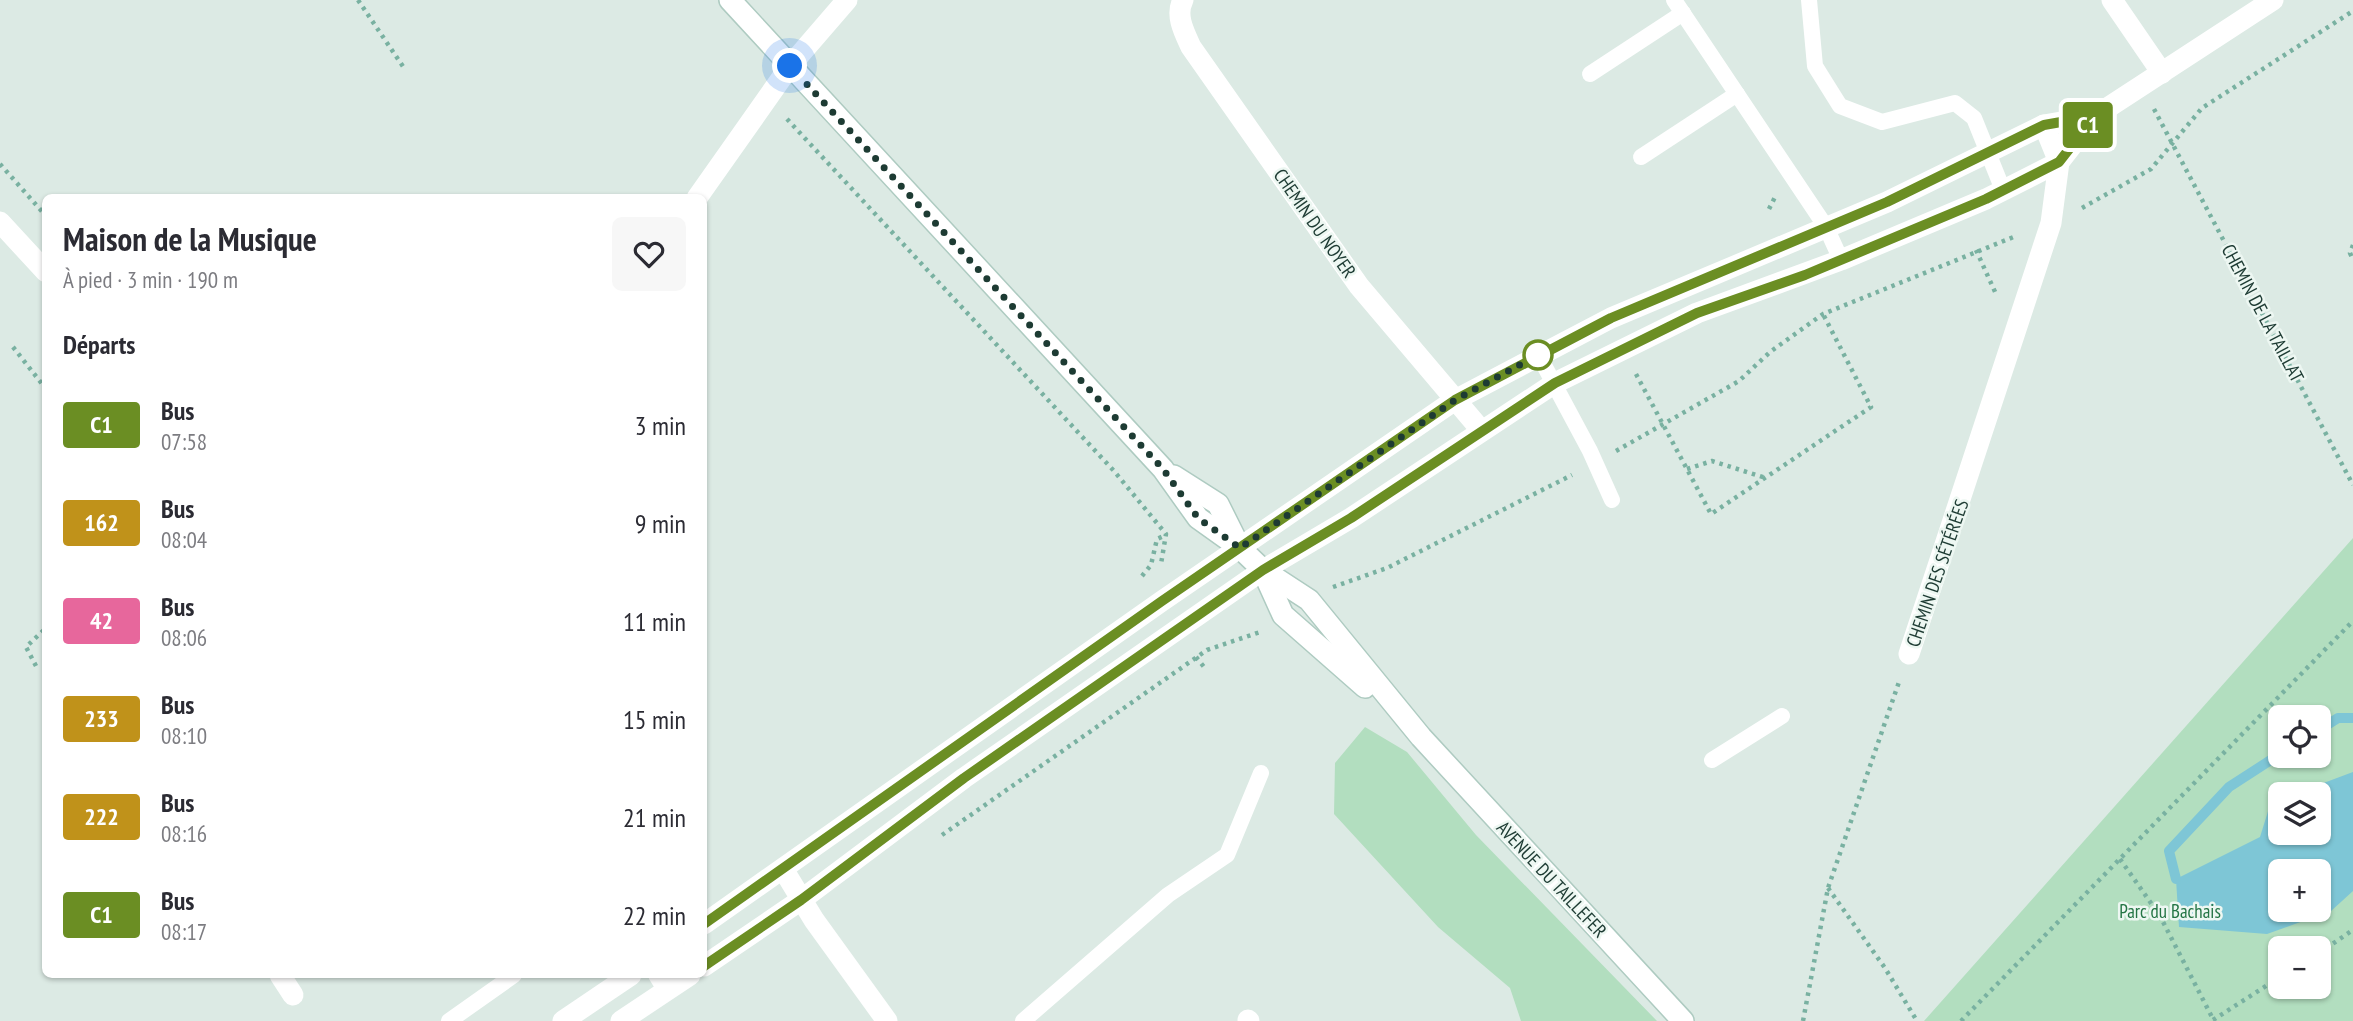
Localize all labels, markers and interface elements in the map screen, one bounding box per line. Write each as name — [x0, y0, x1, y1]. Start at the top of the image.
your location — [772, 48, 807, 83]
line badge: C1 — [2056, 102, 2120, 148]
text: C1 — [2077, 109, 2099, 140]
street label: CHEMIN DU NOYER — [1269, 164, 1361, 282]
text: Maison de la Musique — [63, 217, 317, 260]
button: heart — [612, 217, 686, 291]
street label: CHEMIN DE LA TAILLAT — [2216, 240, 2310, 387]
text: À pied · 3 min · 190 m — [63, 265, 238, 294]
text: Départs — [63, 328, 135, 361]
unlabelled marker — [1523, 340, 1553, 370]
text: Bus — [161, 394, 194, 427]
text: C1 — [90, 409, 113, 440]
text: 3 min — [635, 409, 686, 442]
text: 07:58 — [161, 427, 207, 456]
text: Bus — [161, 492, 194, 525]
street label: CHEMIN DES SÉTÉRÉES — [1900, 496, 1974, 650]
text: 162 — [84, 507, 119, 538]
text: 9 min — [635, 507, 686, 540]
text: 08:04 — [161, 525, 207, 554]
text: Bus — [161, 590, 194, 623]
text: 42 — [90, 605, 113, 636]
text: 11 min — [623, 605, 686, 638]
text: 08:06 — [161, 623, 207, 652]
text: Bus — [161, 688, 194, 721]
text: 233 — [84, 703, 119, 734]
text: 15 min — [623, 703, 686, 736]
map controls — [2268, 705, 2331, 999]
button: locate — [2268, 705, 2331, 768]
text: 08:10 — [161, 721, 207, 750]
button: layers — [2268, 782, 2331, 845]
text: Bus — [161, 786, 194, 819]
text: 222 — [84, 801, 119, 832]
text: 21 min — [623, 801, 686, 834]
street label: AVENUE DU TAILLEFER — [1492, 816, 1612, 942]
text: 08:16 — [161, 819, 207, 848]
button: + — [2268, 859, 2331, 922]
text: Bus — [161, 884, 194, 917]
text: C1 — [90, 899, 113, 930]
text: 22 min — [623, 899, 686, 932]
park label: Parc du Bachais — [2119, 899, 2221, 923]
text: 08:17 — [161, 917, 207, 946]
button: − — [2268, 936, 2331, 999]

